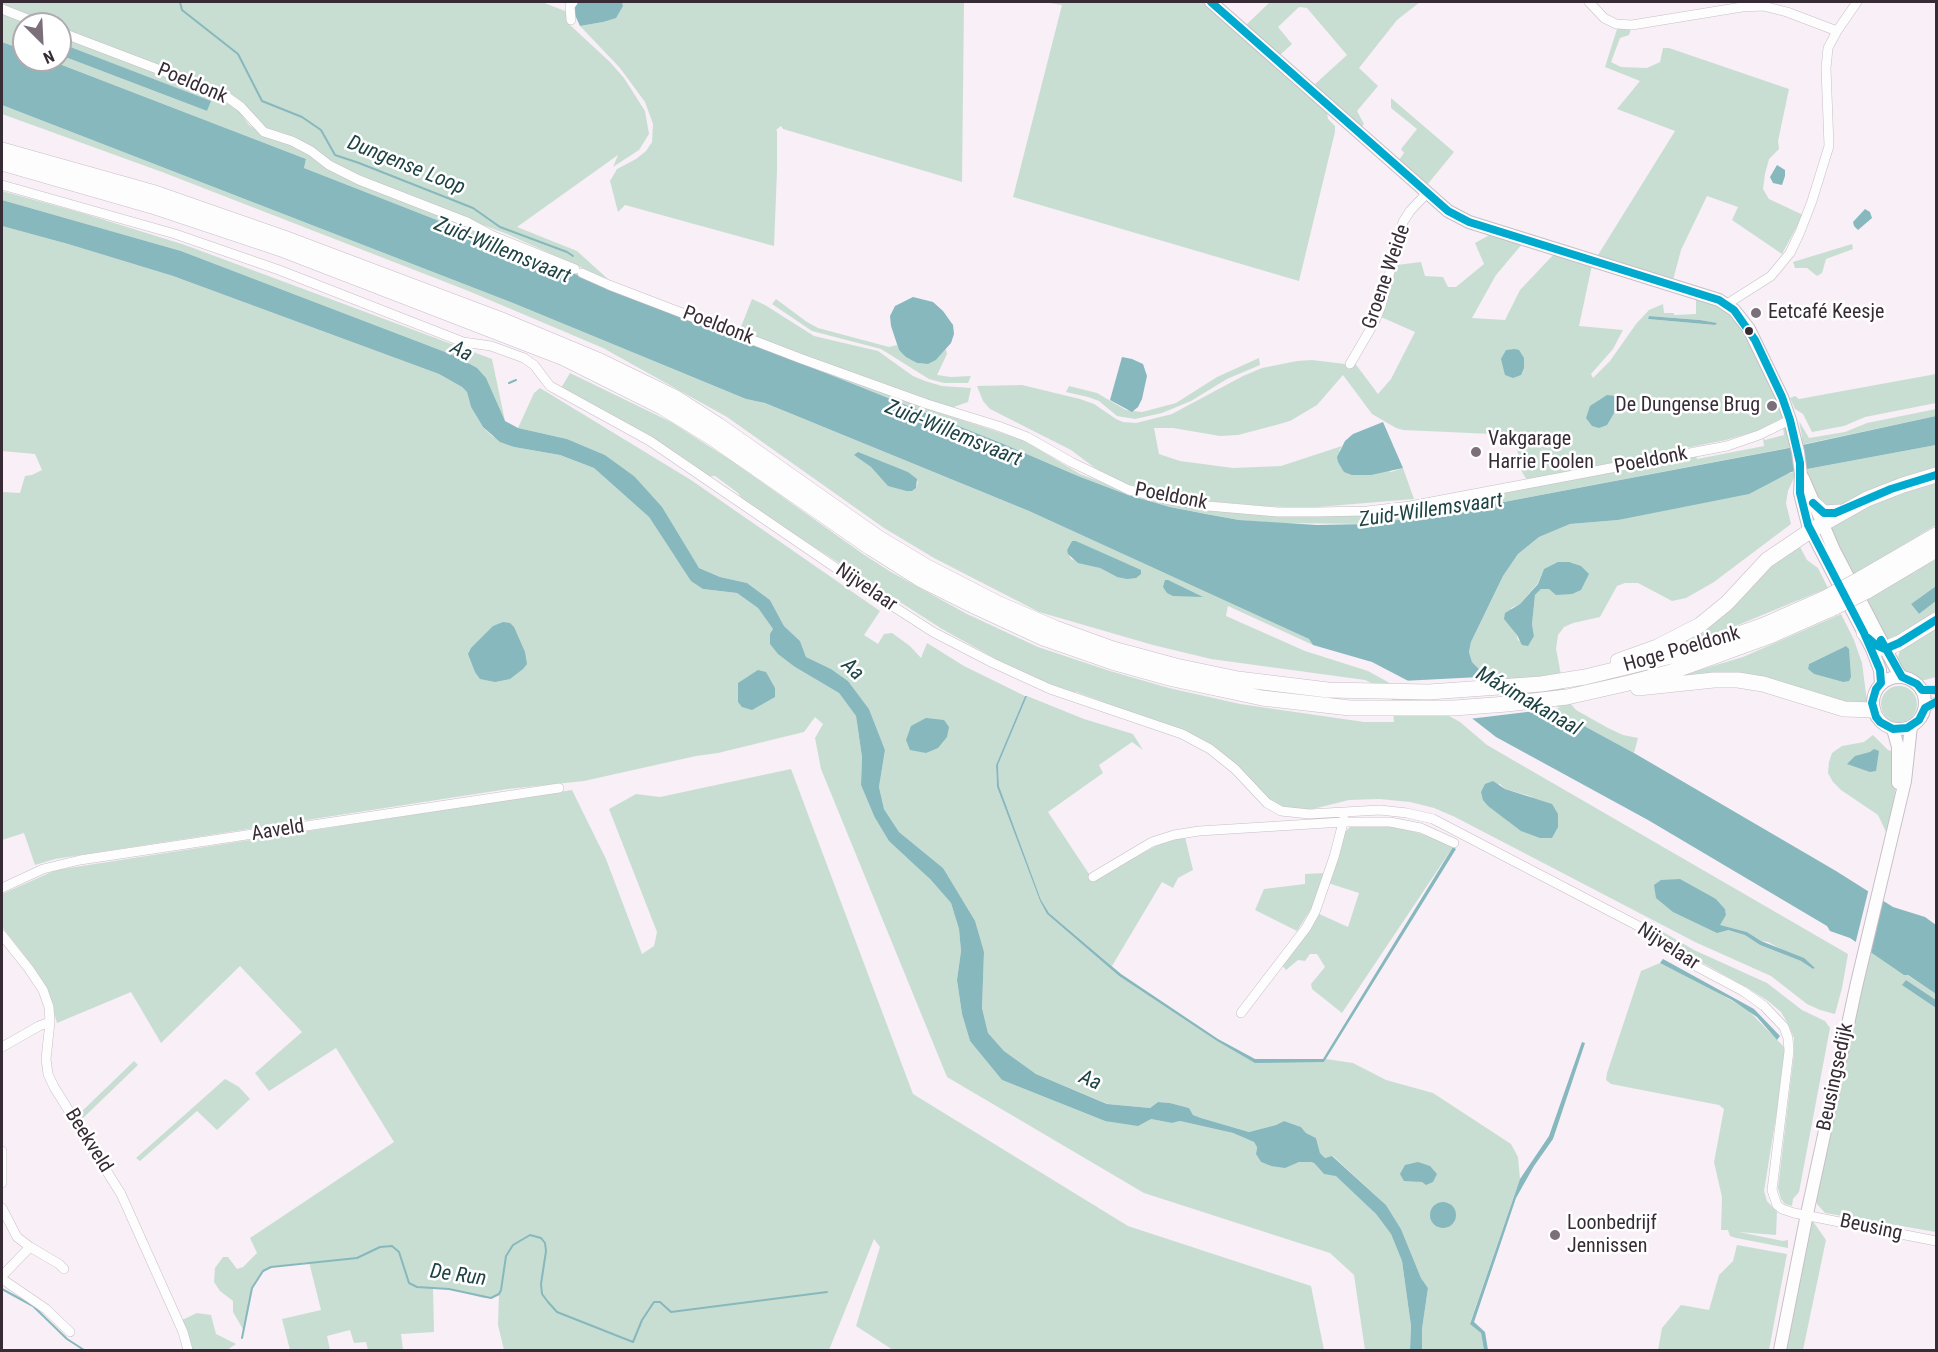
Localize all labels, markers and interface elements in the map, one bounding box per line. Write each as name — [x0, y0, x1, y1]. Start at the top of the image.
north arrow — [12, 12, 72, 72]
text: N — [40, 46, 57, 68]
street label: Poeldonk — [153, 59, 231, 109]
water label: Dungense Loop — [344, 131, 468, 201]
water label: Zuid-Willemsvaart — [430, 212, 574, 290]
street label: Groene Weide — [1358, 222, 1416, 332]
place label: Eetcafé Keesje — [1768, 301, 1884, 325]
street label: Poeldonk — [679, 302, 757, 350]
marker: Eetcafé Keesje — [1749, 306, 1763, 320]
unlabelled marker — [1743, 325, 1755, 337]
water label: Aa — [446, 336, 476, 368]
place label: De Dungense Brug — [1615, 394, 1760, 418]
water label: Zuid-Willemsvaart — [881, 395, 1025, 473]
marker: De Dungense Brug — [1765, 399, 1779, 413]
place label: Vakgarage Harrie Foolen — [1488, 428, 1594, 475]
street label: Poeldonk — [1613, 442, 1689, 480]
marker: Vakgarage Harrie Foolen — [1469, 445, 1483, 459]
street label: Poeldonk — [1133, 478, 1209, 516]
water label: Zuid-Willemsvaart — [1358, 488, 1504, 534]
street label: Nijvelaar — [831, 559, 901, 617]
street label: Hoge Poeldonk — [1621, 622, 1743, 678]
water label: Aa — [836, 653, 868, 687]
water label: Máximakanaal — [1471, 662, 1585, 742]
street label: Aaveld — [250, 815, 306, 847]
street label: Nijvelaar — [1632, 918, 1704, 976]
street label: Beusingsedijk — [1813, 1021, 1859, 1133]
water label: Aa — [1075, 1065, 1105, 1097]
street label: Beekveld — [59, 1105, 117, 1177]
street label: Beusing — [1838, 1210, 1904, 1246]
place label: Loonbedrijf Jennissen — [1567, 1212, 1657, 1259]
marker: Loonbedrijf Jennissen — [1548, 1228, 1562, 1242]
water label: De Run — [428, 1260, 488, 1292]

